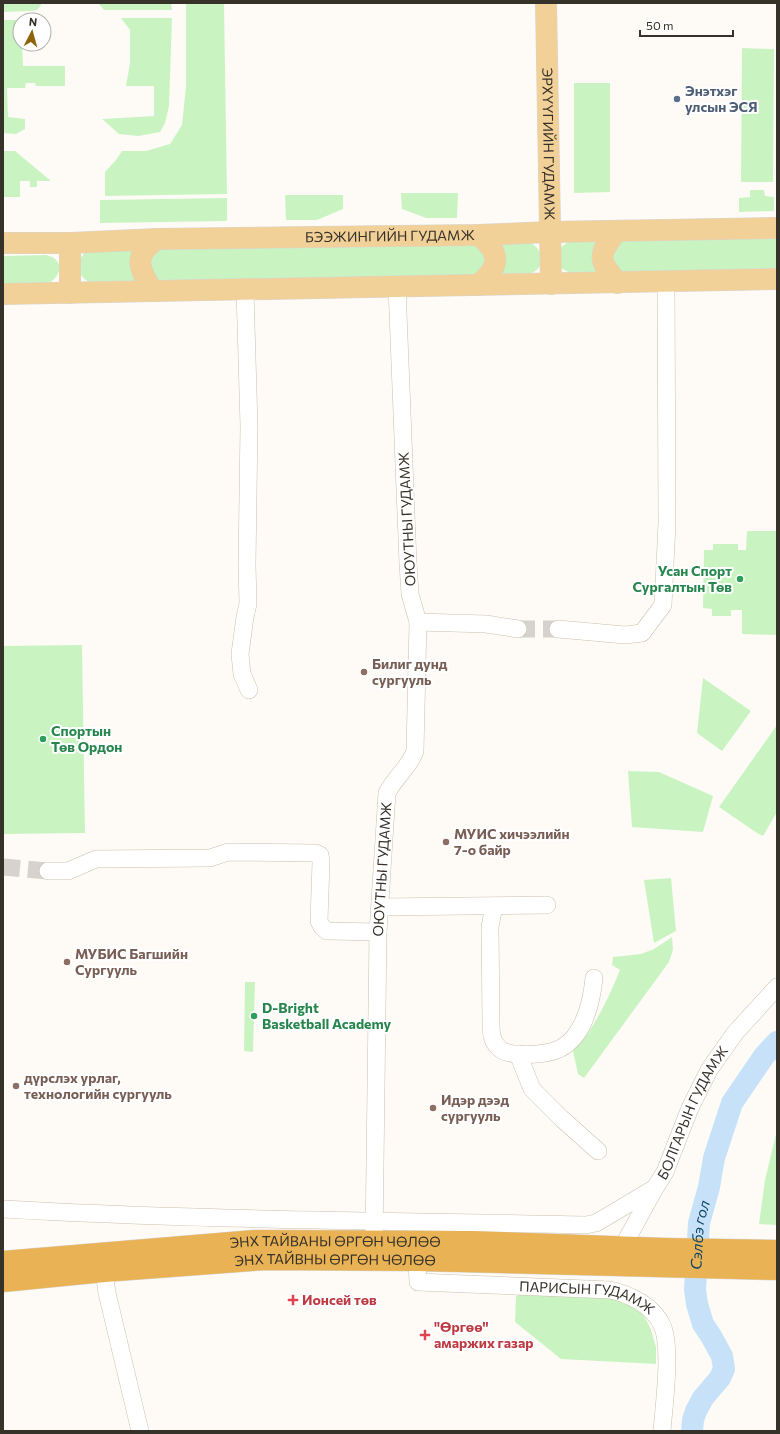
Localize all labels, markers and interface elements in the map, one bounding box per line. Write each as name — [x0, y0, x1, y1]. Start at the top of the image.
north arrow — [12, 12, 52, 52]
scale bar — [640, 12, 733, 38]
text: N — [28, 15, 38, 28]
text: 50 m — [646, 18, 674, 32]
street label: ЭРХҮҮГИЙН ГУДАМЖ — [539, 67, 559, 221]
place label: Энэтхэг улсын ЭСЯ — [685, 82, 758, 115]
marker: Энэтхэг улсын ЭСЯ — [672, 94, 682, 104]
street label: БЭЭЖИНГИЙН ГУДАМЖ — [305, 226, 475, 245]
street label: ОЮУТНЫ ГУДАМЖ — [394, 451, 419, 587]
place label: Усан Спорт Сургалтын Төв — [632, 562, 732, 595]
marker: Усан Спорт Сургалтын Төв — [735, 574, 745, 584]
place label: Билиг дунд сургууль — [372, 655, 448, 688]
marker: Билиг дунд сургууль — [359, 667, 369, 677]
place label: Спортын Төв Ордон — [51, 722, 122, 755]
marker: Спортын Төв Ордон — [38, 734, 48, 744]
street label: ОЮУТНЫ ГУДАМЖ — [369, 801, 394, 937]
place label: МУИС хичээлийн 7-о байр — [454, 825, 570, 858]
marker: МУИС хичээлийн 7-о байр — [441, 837, 451, 847]
place label: МУБИС Багшийн Сургууль — [75, 945, 188, 978]
marker: МУБИС Багшийн Сургууль — [62, 957, 72, 967]
place label: D-Bright Basketball Academy — [262, 999, 391, 1032]
marker: D-Bright Basketball Academy — [249, 1011, 259, 1021]
street label: БОЛГАРЫН ГУДАМЖ — [653, 1042, 732, 1182]
place label: дүрслэх урлаг, технологийн сургууль — [24, 1069, 172, 1102]
marker: дүрслэх урлаг, технологийн сургууль — [11, 1081, 21, 1091]
place label: Идэр дээд сургууль — [441, 1091, 509, 1124]
marker: Идэр дээд сургууль — [428, 1103, 438, 1113]
water label: Сэлбэ гол — [686, 1198, 713, 1270]
street label: ЭНХ ТАЙВАНЫ ӨРГӨН ЧӨЛӨӨ — [229, 1232, 441, 1251]
street label: ЭНХ ТАЙВНЫ ӨРГӨН ЧӨЛӨӨ — [234, 1250, 436, 1269]
street label: ПАРИСЫН ГУДАМЖ — [519, 1277, 659, 1318]
place label: Ионсей төв — [302, 1291, 377, 1308]
marker: Ионсей төв — [287, 1294, 299, 1306]
place label: "Өргөө" амаржих газар — [434, 1318, 533, 1351]
marker: "Өргөө" амаржих газар — [419, 1329, 431, 1341]

